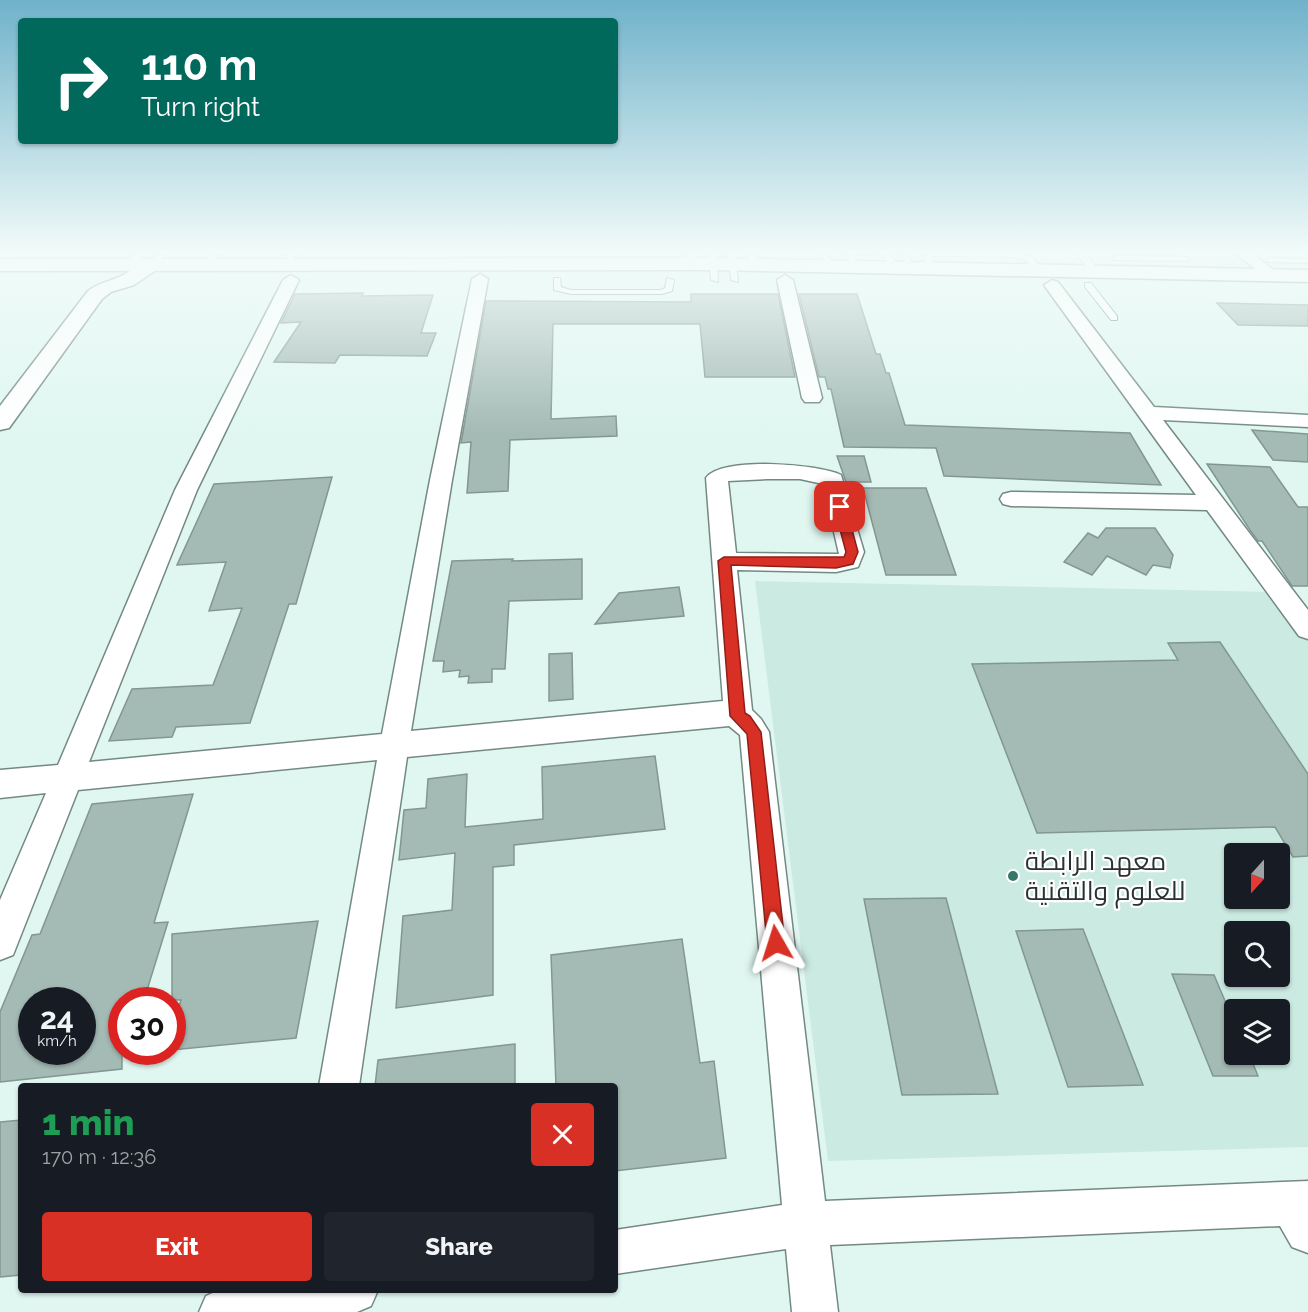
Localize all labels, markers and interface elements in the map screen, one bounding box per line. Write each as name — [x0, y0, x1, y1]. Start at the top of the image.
text: 110 m — [141, 41, 257, 90]
icon: right — [42, 42, 120, 120]
text: Turn right — [141, 91, 260, 122]
pin — [814, 481, 865, 532]
icon: arrive — [823, 490, 856, 523]
north arrow — [1224, 843, 1290, 909]
map controls — [1224, 843, 1290, 1065]
place label: معهد الرابطة للعلوم والتقنية — [1025, 846, 1185, 909]
marker: معهد الرابطة للعلوم والتقنية — [1006, 869, 1020, 883]
position arrow — [744, 911, 808, 975]
button: search — [1224, 921, 1290, 987]
speed limit sign: 30 — [108, 987, 186, 1065]
button: layers — [1224, 999, 1290, 1065]
text: 24 — [40, 1001, 74, 1036]
text: km/h — [37, 1032, 77, 1050]
text: 1 min — [42, 1101, 134, 1143]
button: close — [531, 1103, 594, 1166]
text: 170 m · 12:36 — [42, 1145, 156, 1169]
button: Exit — [42, 1212, 312, 1281]
button: Share — [324, 1212, 594, 1281]

